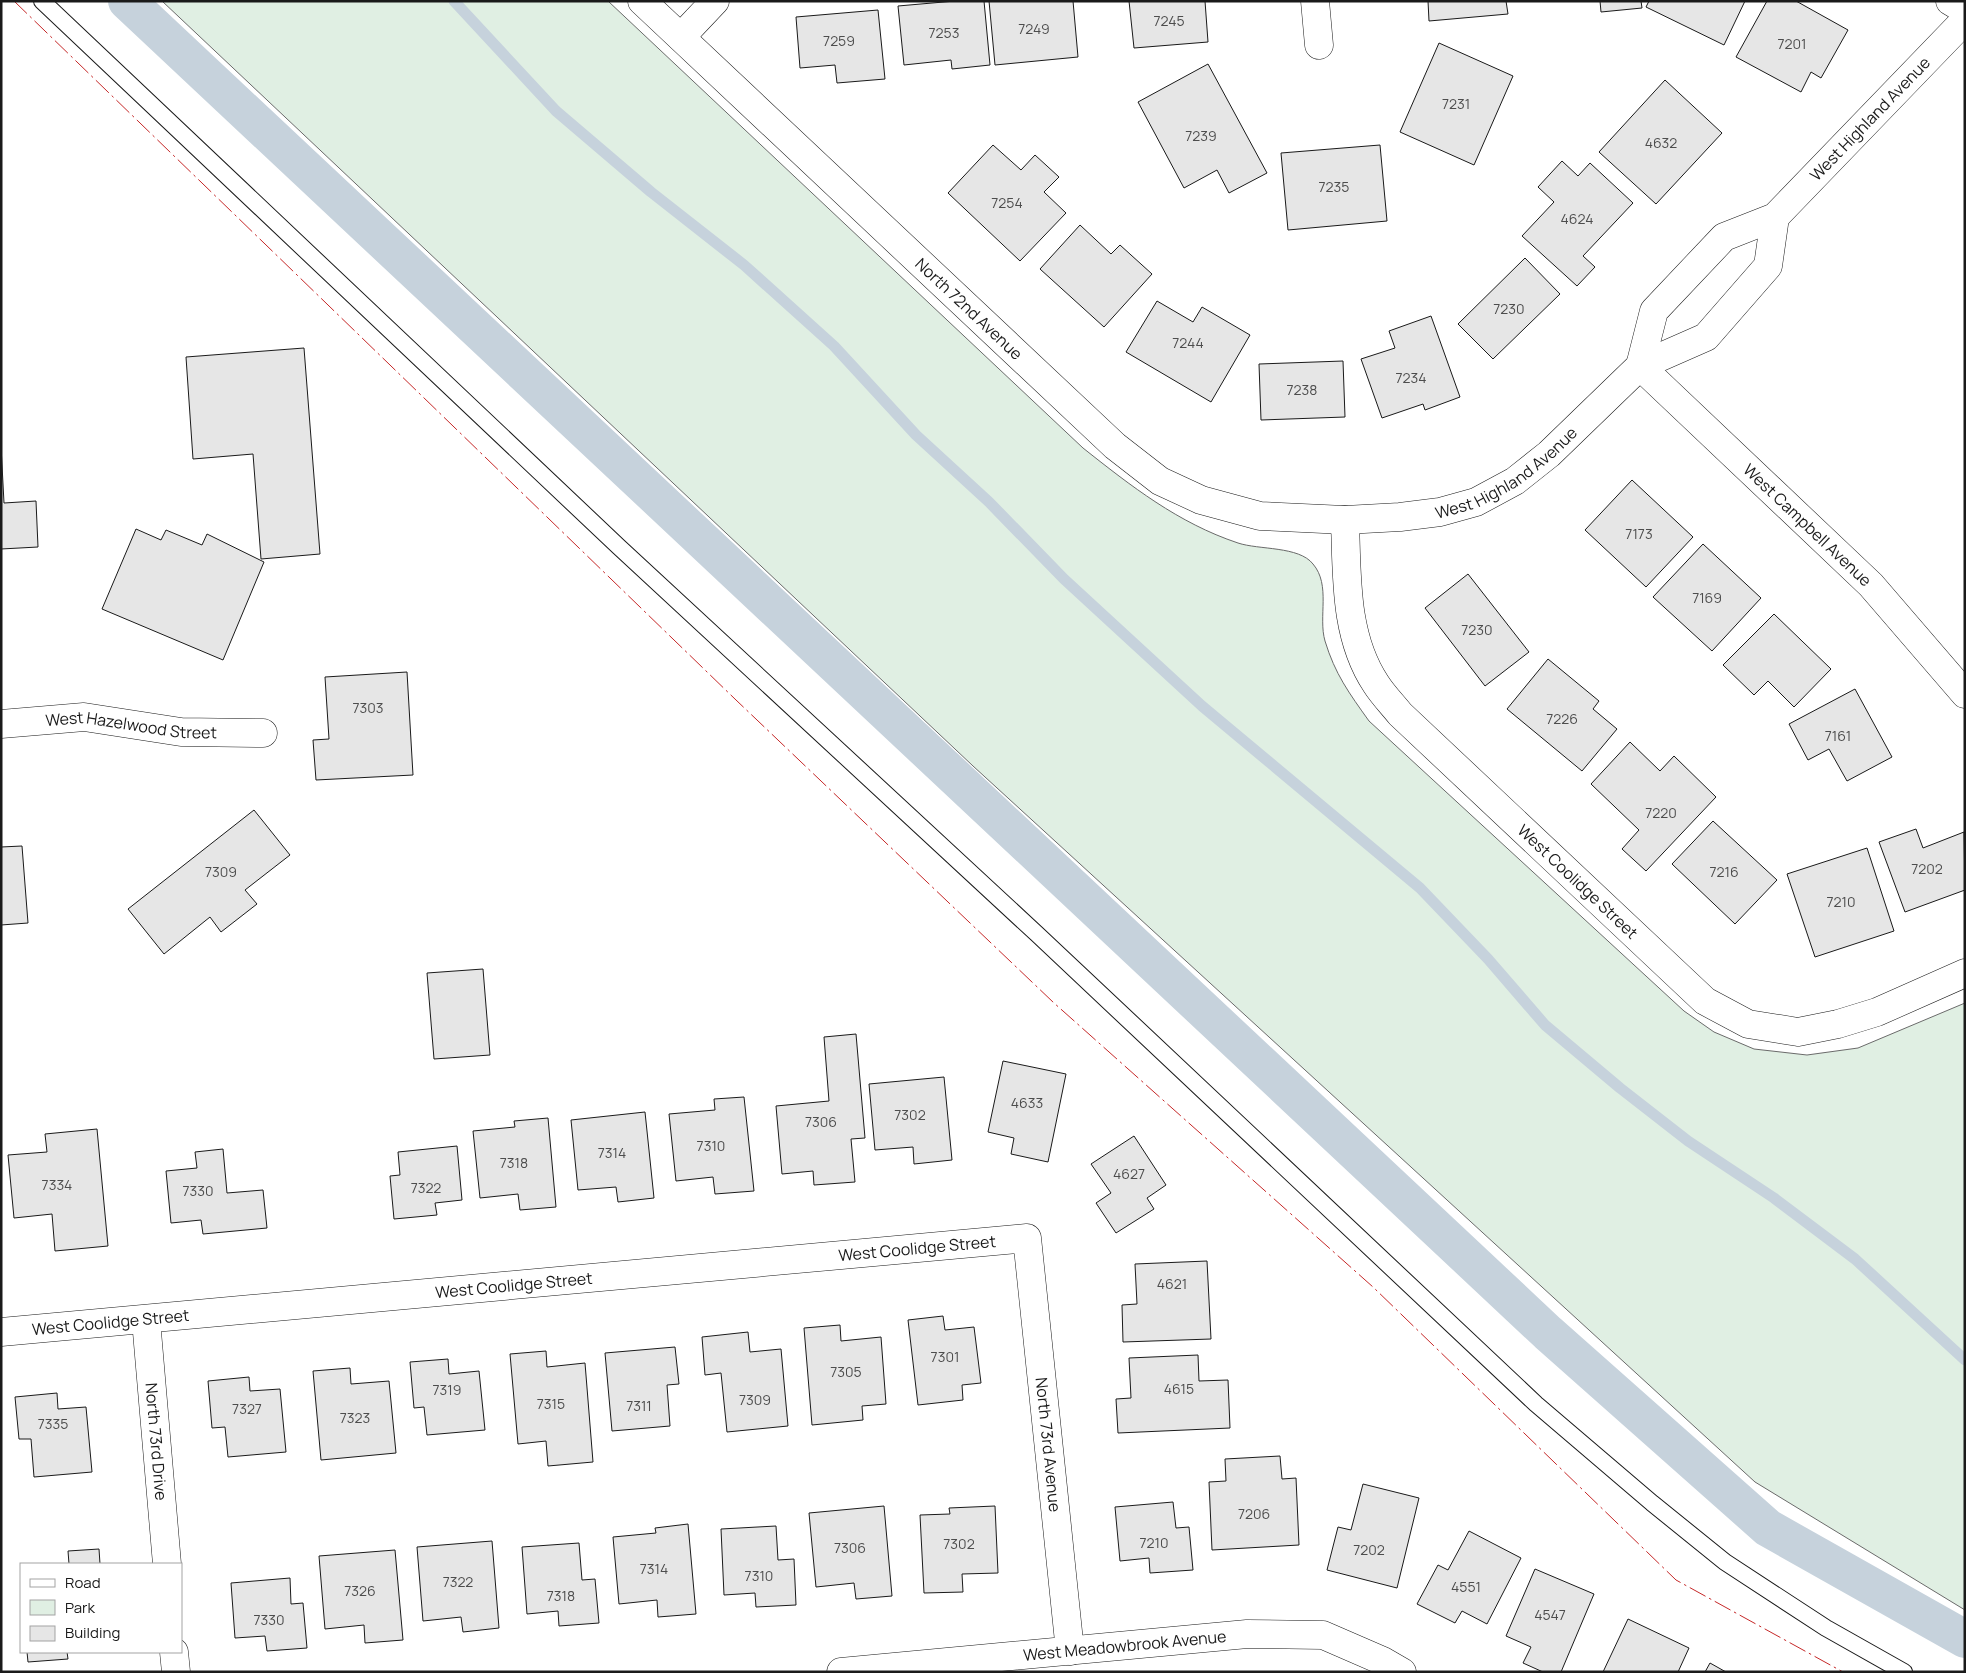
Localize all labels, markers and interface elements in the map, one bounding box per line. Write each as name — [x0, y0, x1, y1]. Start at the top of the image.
house number: 7245 — [1153, 11, 1185, 30]
house number: 7249 — [1018, 19, 1050, 38]
house number: 7253 — [929, 23, 959, 42]
house number: 7259 — [823, 31, 855, 50]
house number: 7201 — [1777, 34, 1807, 53]
street label: West Highland Avenue — [1805, 52, 1935, 186]
house number: 7231 — [1442, 94, 1470, 113]
house number: 7239 — [1185, 126, 1217, 145]
house number: 4632 — [1645, 133, 1677, 152]
house number: 7235 — [1319, 177, 1349, 196]
house number: 7254 — [991, 193, 1023, 212]
house number: 4624 — [1561, 209, 1593, 228]
street label: North 72nd Avenue — [911, 253, 1027, 364]
house number: 7230 — [1493, 299, 1525, 318]
house number: 7244 — [1172, 333, 1204, 352]
house number: 7234 — [1395, 368, 1427, 387]
house number: 7238 — [1287, 380, 1317, 399]
street label: West Highland Avenue — [1433, 422, 1582, 524]
street label: West Campbell Avenue — [1739, 459, 1877, 591]
house number: 7173 — [1625, 524, 1653, 543]
house number: 7169 — [1692, 588, 1722, 607]
house number: 7230 — [1461, 620, 1493, 639]
house number: 7303 — [352, 698, 384, 717]
street label: West Hazelwood Street — [44, 706, 217, 743]
house number: 7226 — [1546, 709, 1578, 728]
house number: 7161 — [1825, 726, 1851, 745]
house number: 7220 — [1645, 803, 1677, 822]
street label: West Coolidge Street — [1513, 819, 1643, 944]
house number: 7202 — [1911, 859, 1943, 878]
house number: 7309 — [205, 862, 237, 881]
house number: 7216 — [1709, 862, 1739, 881]
house number: 7210 — [1826, 892, 1856, 911]
house number: 4633 — [1011, 1093, 1043, 1112]
house number: 7302 — [894, 1105, 926, 1124]
house number: 7306 — [805, 1112, 837, 1131]
house number: 7310 — [697, 1136, 725, 1155]
house number: 7314 — [598, 1143, 626, 1162]
house number: 7318 — [500, 1153, 528, 1172]
house number: 4627 — [1113, 1164, 1145, 1183]
house number: 7334 — [42, 1175, 72, 1194]
house number: 7322 — [411, 1178, 441, 1197]
house number: 7330 — [182, 1181, 214, 1200]
street label: West Coolidge Street — [838, 1230, 997, 1266]
street label: West Coolidge Street — [434, 1267, 593, 1303]
house number: 4621 — [1157, 1274, 1187, 1293]
street label: West Coolidge Street — [31, 1304, 190, 1340]
house number: 7301 — [931, 1347, 959, 1366]
house number: 7305 — [830, 1362, 862, 1381]
street label: North 73rd Avenue — [1031, 1376, 1066, 1513]
house number: 4615 — [1164, 1379, 1194, 1398]
house number: 7319 — [433, 1380, 461, 1399]
street label: North 73rd Drive — [140, 1382, 172, 1501]
house number: 7309 — [739, 1390, 771, 1409]
house number: 7315 — [537, 1394, 565, 1413]
house number: 7311 — [626, 1396, 652, 1415]
house number: 7327 — [232, 1399, 262, 1418]
house number: 7323 — [340, 1408, 370, 1427]
house number: 7335 — [38, 1414, 68, 1433]
house number: 7206 — [1238, 1504, 1270, 1523]
house number: 7210 — [1139, 1533, 1169, 1552]
house number: 7302 — [943, 1534, 975, 1553]
house number: 7306 — [834, 1538, 866, 1557]
house number: 7202 — [1353, 1540, 1385, 1559]
house number: 7314 — [640, 1559, 668, 1578]
legend — [20, 1563, 182, 1653]
house number: 7310 — [745, 1566, 773, 1585]
text: Road — [65, 1572, 101, 1593]
house number: 7322 — [443, 1572, 473, 1591]
house number: 4551 — [1451, 1577, 1481, 1596]
house number: 7326 — [344, 1581, 376, 1600]
house number: 7318 — [547, 1586, 575, 1605]
text: Park — [65, 1597, 95, 1618]
house number: 4547 — [1534, 1605, 1566, 1624]
house number: 7330 — [253, 1610, 285, 1629]
text: Building — [65, 1622, 120, 1643]
street label: West Meadowbrook Avenue — [1022, 1625, 1227, 1666]

